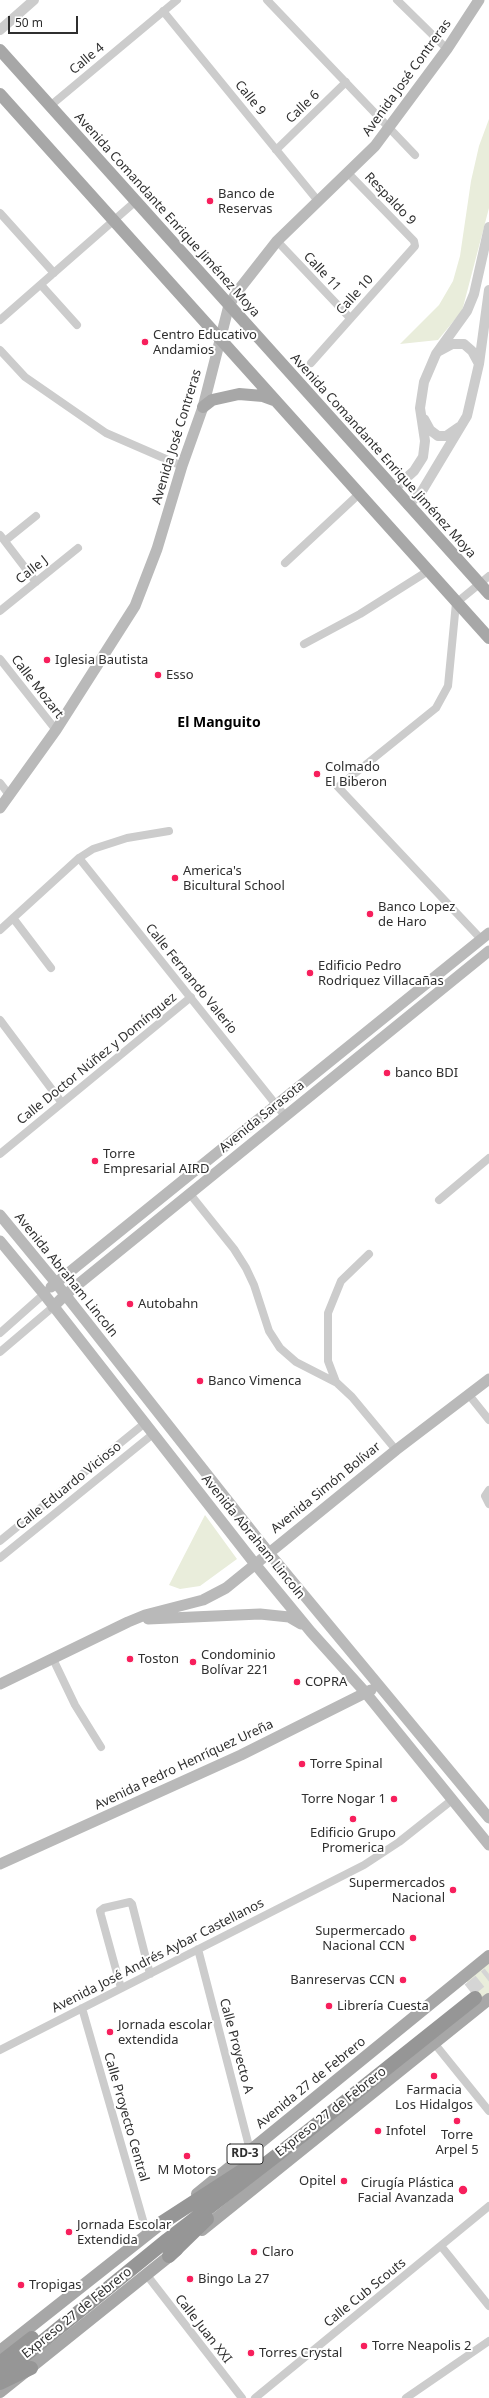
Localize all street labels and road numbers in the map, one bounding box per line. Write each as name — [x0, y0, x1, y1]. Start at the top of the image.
street label: Avenida José Contreras — [359, 17, 455, 139]
street label: Calle 4 — [67, 40, 107, 78]
street label: Calle 9 — [231, 77, 269, 119]
street label: Calle 6 — [283, 87, 323, 127]
street label: Avenida Comandante Enrique Jiménez Moya — [71, 110, 263, 320]
street label: Respaldo 9 — [361, 169, 419, 229]
street label: Calle 11 — [300, 249, 344, 295]
street label: Calle 10 — [333, 272, 377, 318]
street label: Avenida Comandante Enrique Jiménez Moya — [287, 351, 479, 561]
street label: Avenida José Contreras — [149, 368, 205, 506]
street label: Calle J — [13, 553, 51, 587]
street label: Calle Mozart — [7, 652, 67, 722]
street label: Calle Fernando Valerio — [142, 921, 240, 1037]
street label: Calle Doctor Núñez y Domínguez — [14, 990, 180, 1128]
street label: Avenida Sarasota — [216, 1078, 308, 1156]
street label: Avenida Abraham Lincoln — [11, 1210, 121, 1340]
street label: Calle Eduardo Vicioso — [13, 1439, 125, 1533]
street label: Avenida Simón Bolívar — [268, 1439, 384, 1537]
street label: Avenida Abraham Lincoln — [198, 1472, 308, 1602]
street label: Avenida Pedro Henríquez Ureña — [92, 1717, 276, 1813]
street label: Avenida José Andrés Aybar Castellanos — [49, 1896, 267, 2016]
street label: Calle Proyecto A — [216, 1997, 256, 2095]
street label: Avenida 27 de Febrero — [253, 2034, 369, 2132]
street label: Calle Proyecto Central — [100, 2051, 152, 2183]
street label: Expreso 27 de Febrero — [272, 2064, 390, 2160]
road number: RD-3 — [227, 2144, 263, 2164]
street label: Calle Cub Scouts — [321, 2255, 409, 2331]
street label: Expreso 27 de Febrero — [19, 2264, 135, 2362]
street label: Calle Juan XXI — [171, 2292, 235, 2366]

